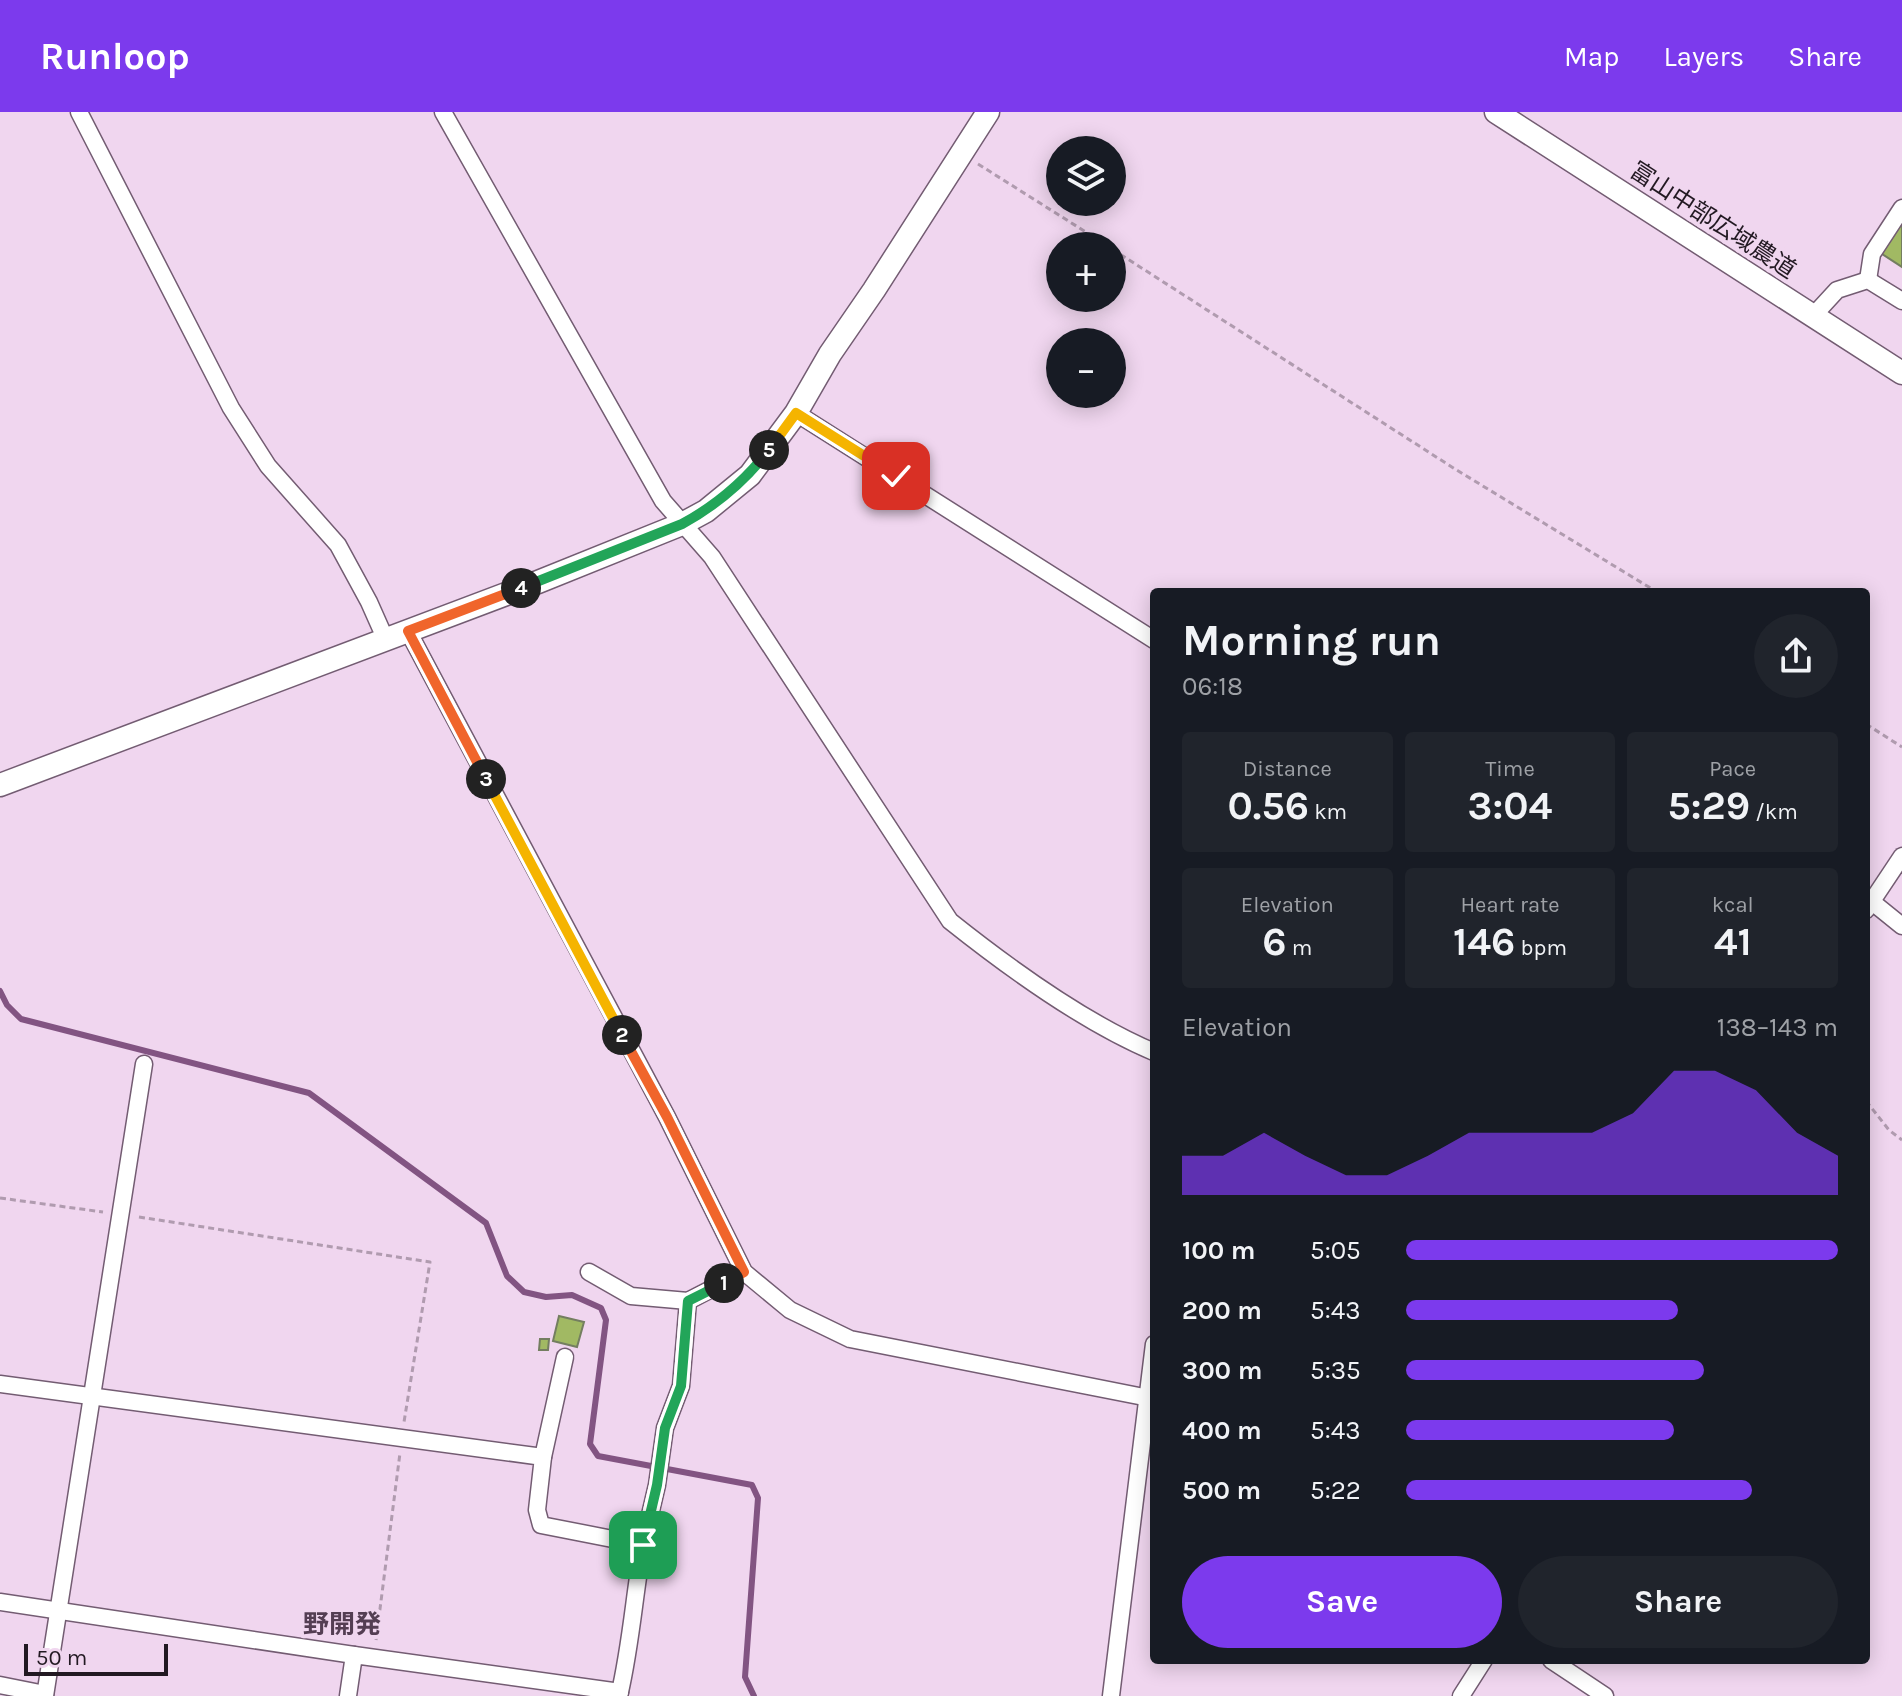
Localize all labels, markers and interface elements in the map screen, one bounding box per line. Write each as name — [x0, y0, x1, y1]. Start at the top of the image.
text: Runloop — [40, 34, 190, 79]
text: Map — [1564, 40, 1619, 73]
text: Layers — [1663, 40, 1744, 73]
text: Share — [1788, 40, 1862, 73]
map controls — [1046, 136, 1126, 408]
button: layers — [1046, 136, 1126, 216]
street label: 富山中部広域農道 — [1625, 156, 1801, 284]
button: + — [1046, 232, 1126, 312]
button: − — [1046, 328, 1126, 408]
pin: 5 — [749, 430, 789, 470]
text: 5 — [763, 437, 775, 463]
pin — [862, 442, 930, 510]
icon: check — [874, 454, 918, 498]
pin: 4 — [501, 568, 541, 608]
text: 4 — [514, 575, 528, 601]
button: share — [1754, 614, 1838, 698]
text: Morning run — [1182, 615, 1441, 666]
text: 06:18 — [1182, 671, 1243, 702]
text: Distance — [1243, 756, 1332, 782]
text: Time — [1485, 756, 1535, 782]
text: Pace — [1709, 756, 1756, 782]
pin: 3 — [466, 759, 506, 799]
text: 3 — [479, 766, 493, 792]
text: 0.56 — [1227, 782, 1309, 829]
text: 3:04 — [1468, 782, 1552, 829]
text: 5:29 — [1667, 782, 1750, 829]
text: km — [1309, 799, 1347, 825]
text: /km — [1750, 799, 1798, 825]
text: Elevation — [1241, 892, 1334, 918]
text: Heart rate — [1460, 892, 1560, 918]
text: kcal — [1712, 892, 1754, 918]
text: 6 — [1262, 918, 1287, 965]
text: 146 — [1453, 918, 1515, 965]
text: 41 — [1714, 918, 1752, 965]
text: m — [1287, 935, 1312, 961]
text: bpm — [1515, 935, 1567, 961]
text: Elevation — [1182, 1012, 1292, 1043]
text: 138–143 m — [1717, 1012, 1838, 1043]
pin: 2 — [602, 1015, 642, 1055]
text: 2 — [615, 1022, 629, 1048]
text: 100 m — [1182, 1235, 1255, 1266]
text: 5:05 — [1310, 1235, 1361, 1266]
pin: 1 — [704, 1263, 744, 1303]
text: 1 — [720, 1270, 728, 1296]
text: 200 m — [1182, 1295, 1262, 1326]
text: 5:43 — [1310, 1295, 1361, 1326]
text: 300 m — [1182, 1355, 1262, 1386]
text: 5:35 — [1310, 1355, 1361, 1386]
text: 400 m — [1182, 1415, 1262, 1446]
text: 5:43 — [1310, 1415, 1361, 1446]
text: 500 m — [1182, 1475, 1261, 1506]
text: 5:22 — [1310, 1475, 1361, 1506]
pin — [609, 1511, 677, 1579]
icon: arrive — [621, 1523, 665, 1567]
button: Save — [1182, 1556, 1502, 1648]
button: Share — [1518, 1556, 1838, 1648]
district label: 野開発 — [303, 1609, 381, 1640]
scale bar — [24, 1640, 168, 1676]
text: 50 m — [36, 1645, 87, 1671]

